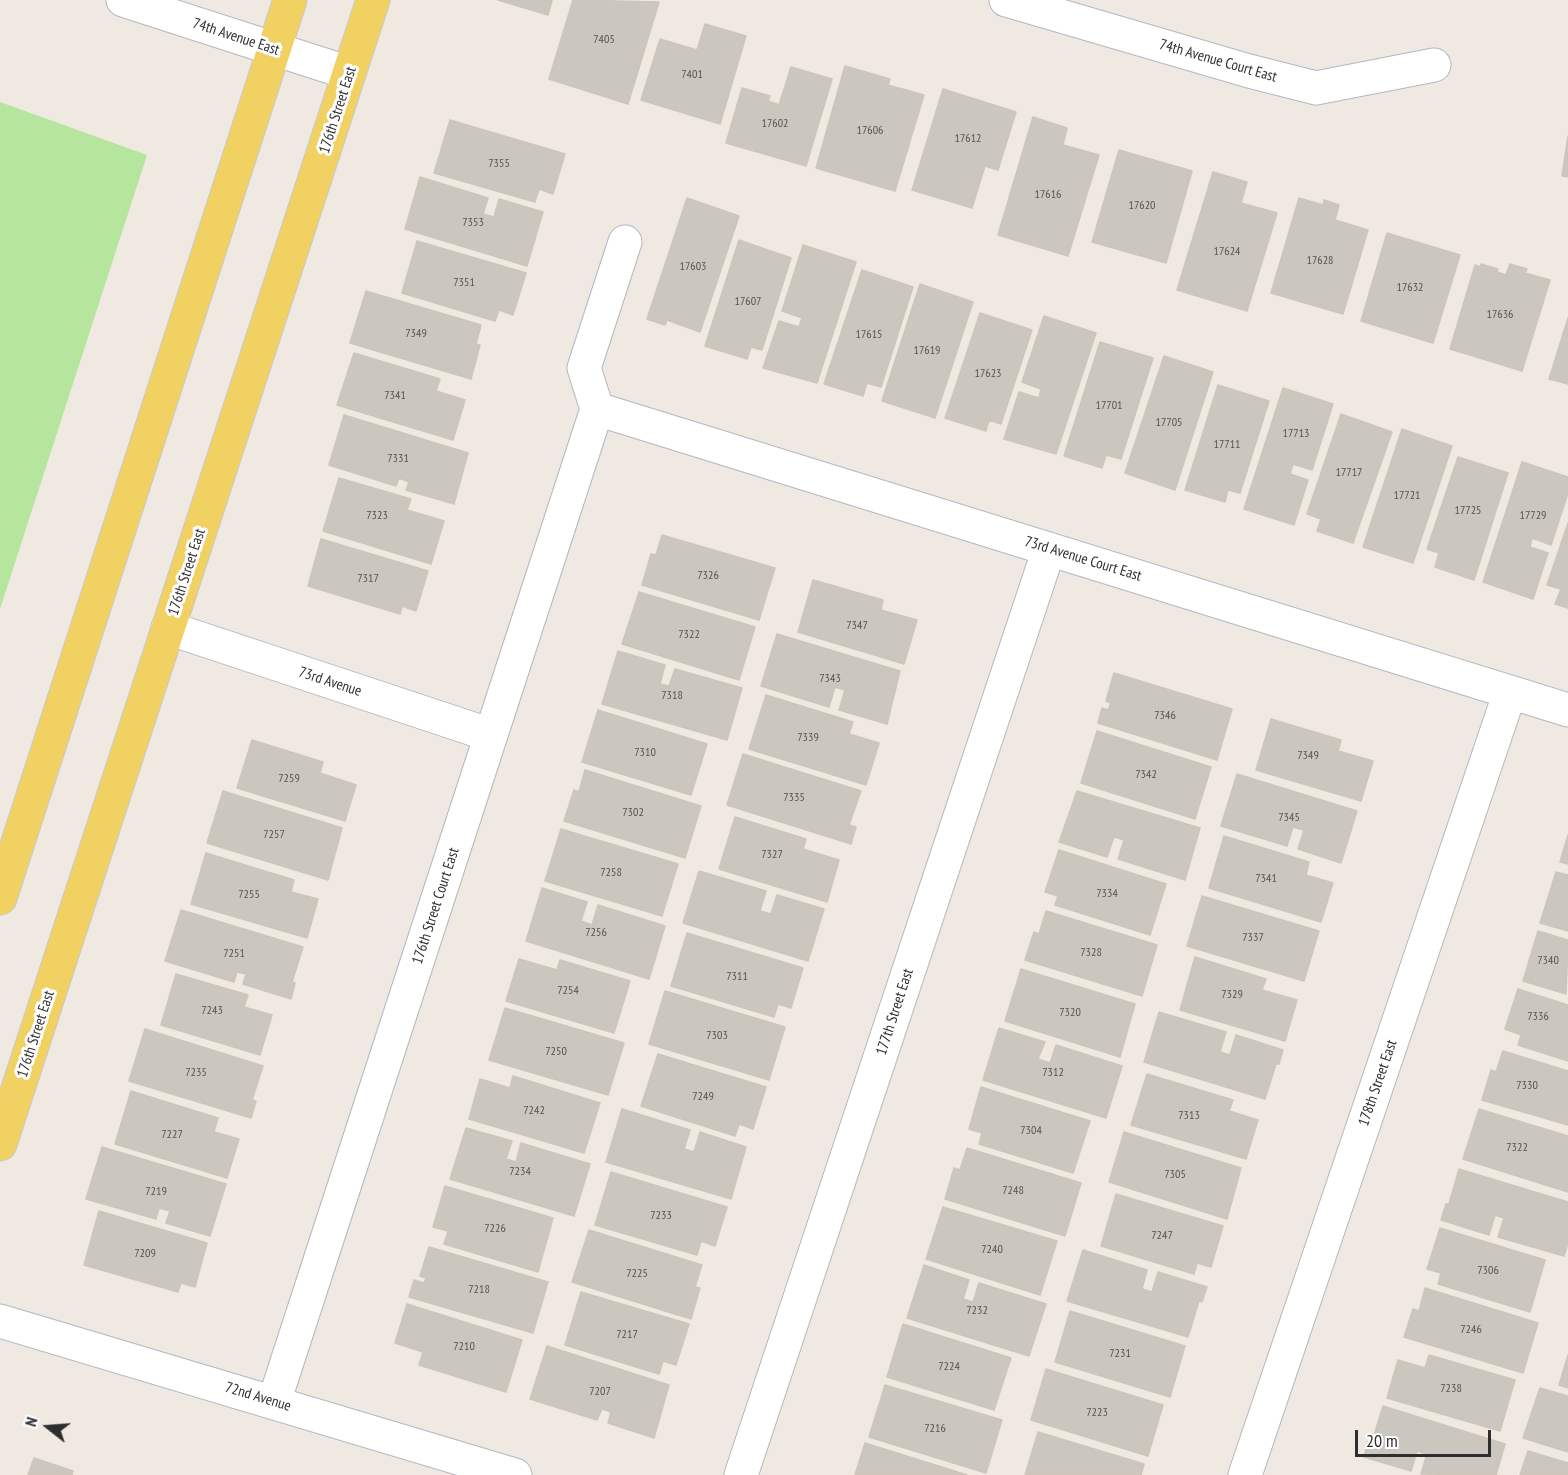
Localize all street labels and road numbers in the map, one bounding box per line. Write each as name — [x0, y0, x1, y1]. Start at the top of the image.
street label: 74th Avenue East — [190, 15, 282, 59]
street label: 74th Avenue Court East — [1157, 36, 1279, 86]
street label: 176th Street East — [316, 64, 360, 156]
street label: 176th Street East — [165, 526, 209, 618]
street label: 73rd Avenue Court East — [1022, 533, 1144, 585]
street label: 73rd Avenue — [296, 663, 364, 701]
street label: 176th Street Court East — [409, 846, 463, 966]
street label: 177th Street East — [873, 966, 917, 1058]
street label: 176th Street East — [14, 988, 58, 1080]
street label: 178th Street East — [1355, 1038, 1401, 1128]
street label: 72nd Avenue — [223, 1378, 293, 1416]

